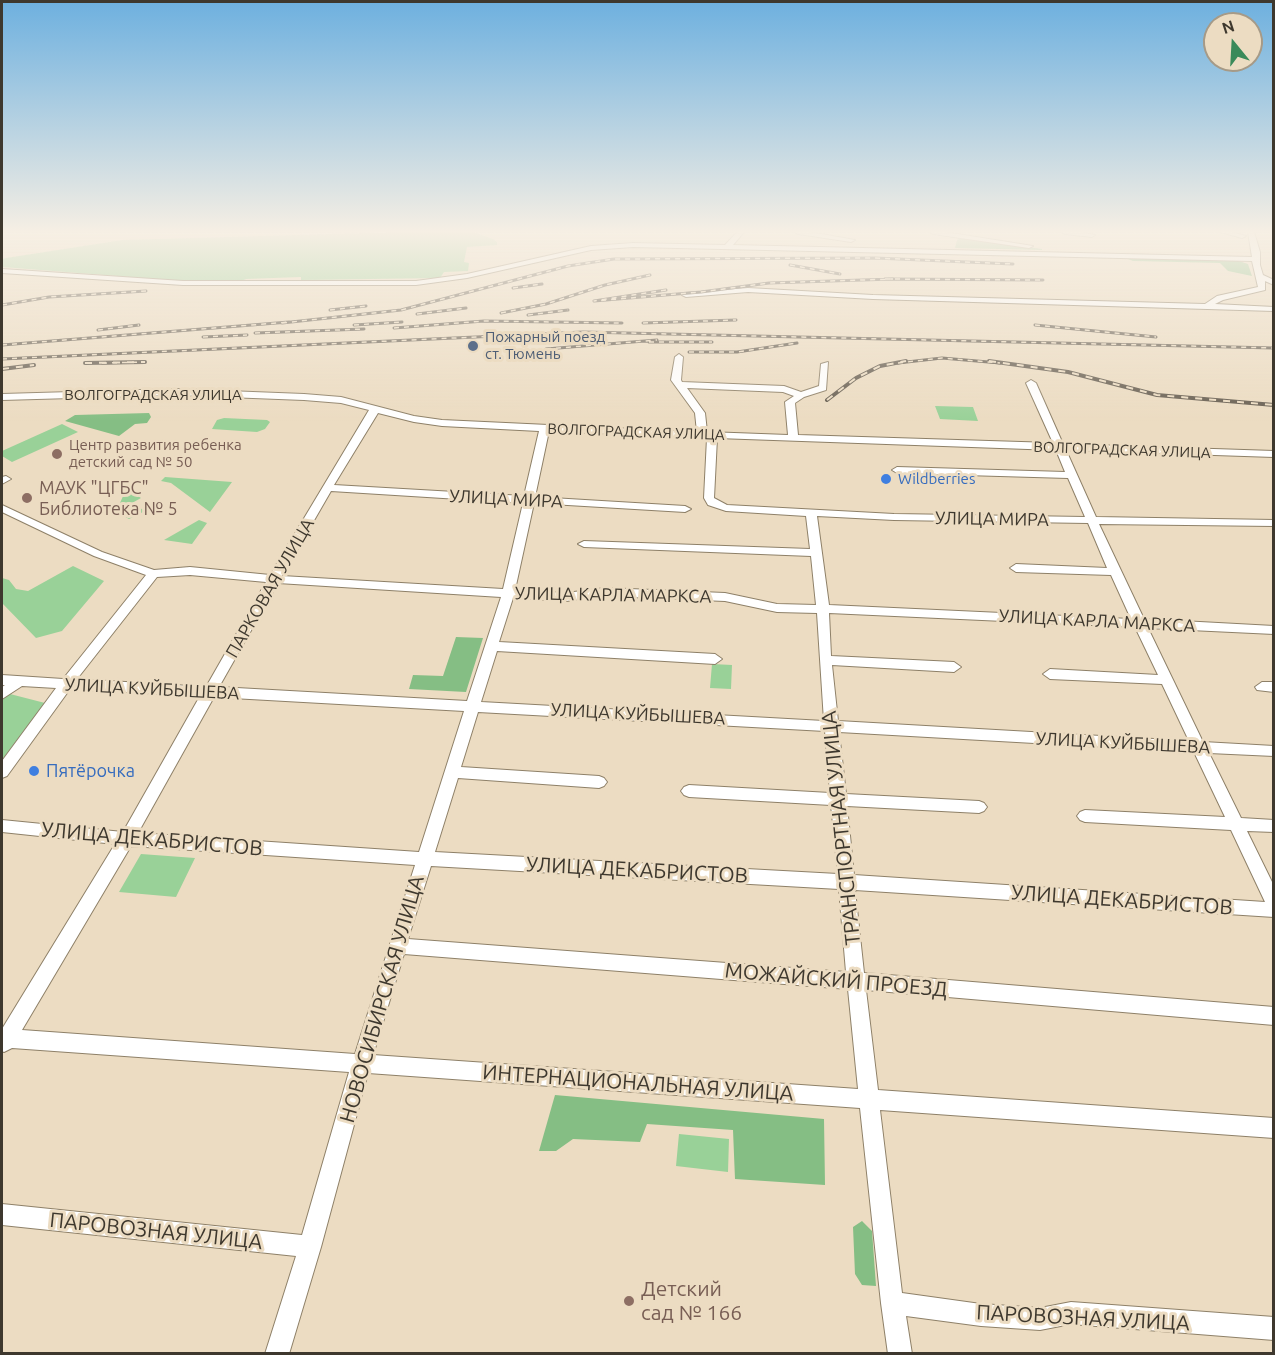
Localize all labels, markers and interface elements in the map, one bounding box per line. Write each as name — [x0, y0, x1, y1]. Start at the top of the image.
north arrow — [1203, 12, 1263, 72]
text: N — [1220, 16, 1237, 37]
place label: Пожарный поезд ст. Тюмень — [485, 328, 605, 363]
marker: Пожарный поезд ст. Тюмень — [466, 339, 480, 353]
street label: ВОЛГОГРАДСКАЯ УЛИЦА — [64, 386, 242, 404]
street label: ВОЛГОГРАДСКАЯ УЛИЦА — [547, 420, 725, 444]
place label: Центр развития ребенка детский сад № 50 — [69, 436, 242, 471]
street label: ВОЛГОГРАДСКАЯ УЛИЦА — [1033, 438, 1211, 462]
marker: Центр развития ребенка детский сад № 50 — [50, 447, 64, 461]
place label: Wildberries — [898, 470, 975, 488]
marker: Wildberries — [879, 472, 893, 486]
place label: МАУК "ЦГБС" Библиотека № 5 — [39, 477, 178, 520]
street label: УЛИЦА МИРА — [449, 485, 563, 513]
marker: МАУК "ЦГБС" Библиотека № 5 — [20, 491, 34, 505]
street label: УЛИЦА МИРА — [935, 507, 1049, 531]
street label: ПАРКОВАЯ УЛИЦА — [221, 514, 319, 662]
street label: УЛИЦА КАРЛА МАРКСА — [515, 582, 711, 608]
street label: УЛИЦА КАРЛА МАРКСА — [998, 605, 1196, 637]
street label: УЛИЦА КУЙБЫШЕВА — [64, 674, 240, 704]
street label: УЛИЦА КУЙБЫШЕВА — [550, 699, 726, 729]
street label: ТРАНСПОРТНАЯ УЛИЦА — [816, 710, 866, 946]
street label: УЛИЦА КУЙБЫШЕВА — [1035, 728, 1211, 758]
place label: Пятёрочка — [46, 760, 135, 782]
marker: Пятёрочка — [27, 764, 41, 778]
street label: УЛИЦА ДЕКАБРИСТОВ — [40, 817, 264, 861]
street label: УЛИЦА ДЕКАБРИСТОВ — [525, 852, 749, 888]
street label: НОВОСИБИРСКАЯ УЛИЦА — [335, 872, 429, 1126]
street label: УЛИЦА ДЕКАБРИСТОВ — [1010, 880, 1234, 920]
street label: МОЖАЙСКИЙ ПРОЕЗД — [724, 958, 948, 1002]
street label: ИНТЕРНАЦИОНАЛЬНАЯ УЛИЦА — [482, 1060, 794, 1106]
street label: ПАРОВОЗНАЯ УЛИЦА — [48, 1207, 264, 1255]
place label: Детский сад № 166 — [641, 1276, 742, 1326]
marker: Детский сад № 166 — [622, 1294, 636, 1308]
street label: ПАРОВОЗНАЯ УЛИЦА — [976, 1300, 1190, 1336]

